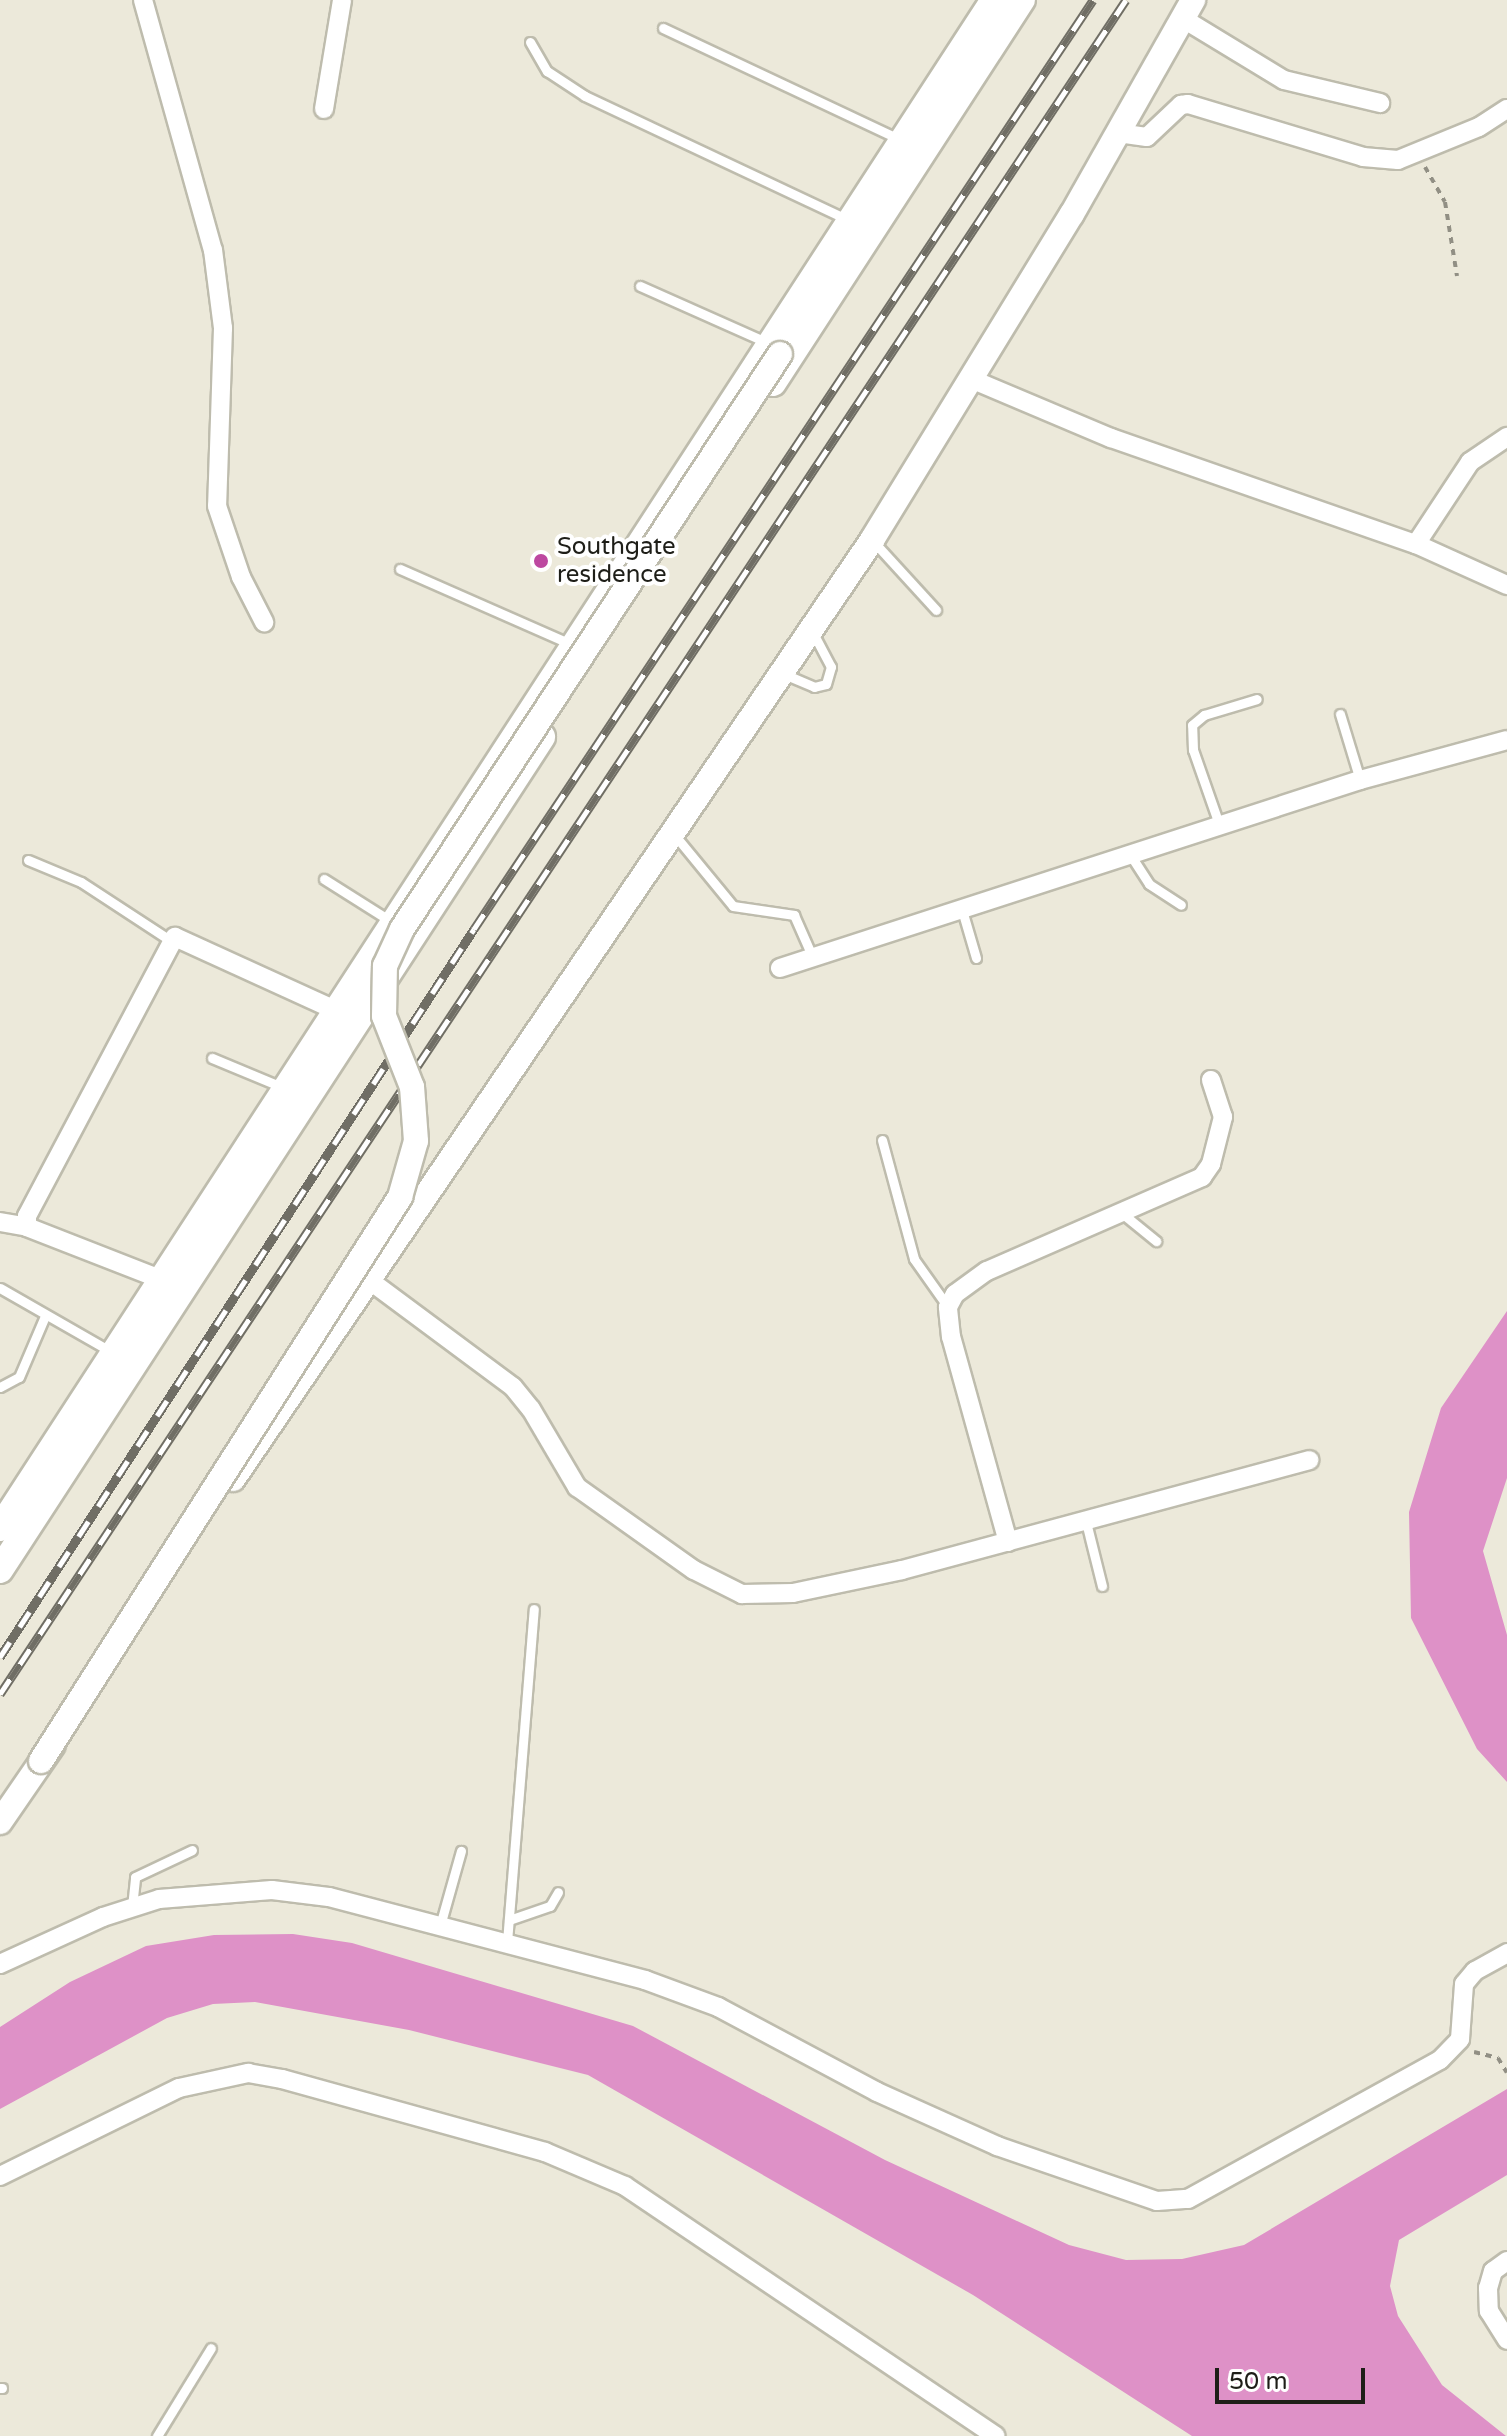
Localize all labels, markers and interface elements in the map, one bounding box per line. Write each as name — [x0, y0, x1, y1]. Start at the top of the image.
place label: Southgate residence — [557, 533, 676, 589]
marker: Southgate residence — [532, 552, 550, 570]
scale bar — [1219, 2352, 1369, 2402]
text: 50 m — [1229, 2367, 1287, 2396]

